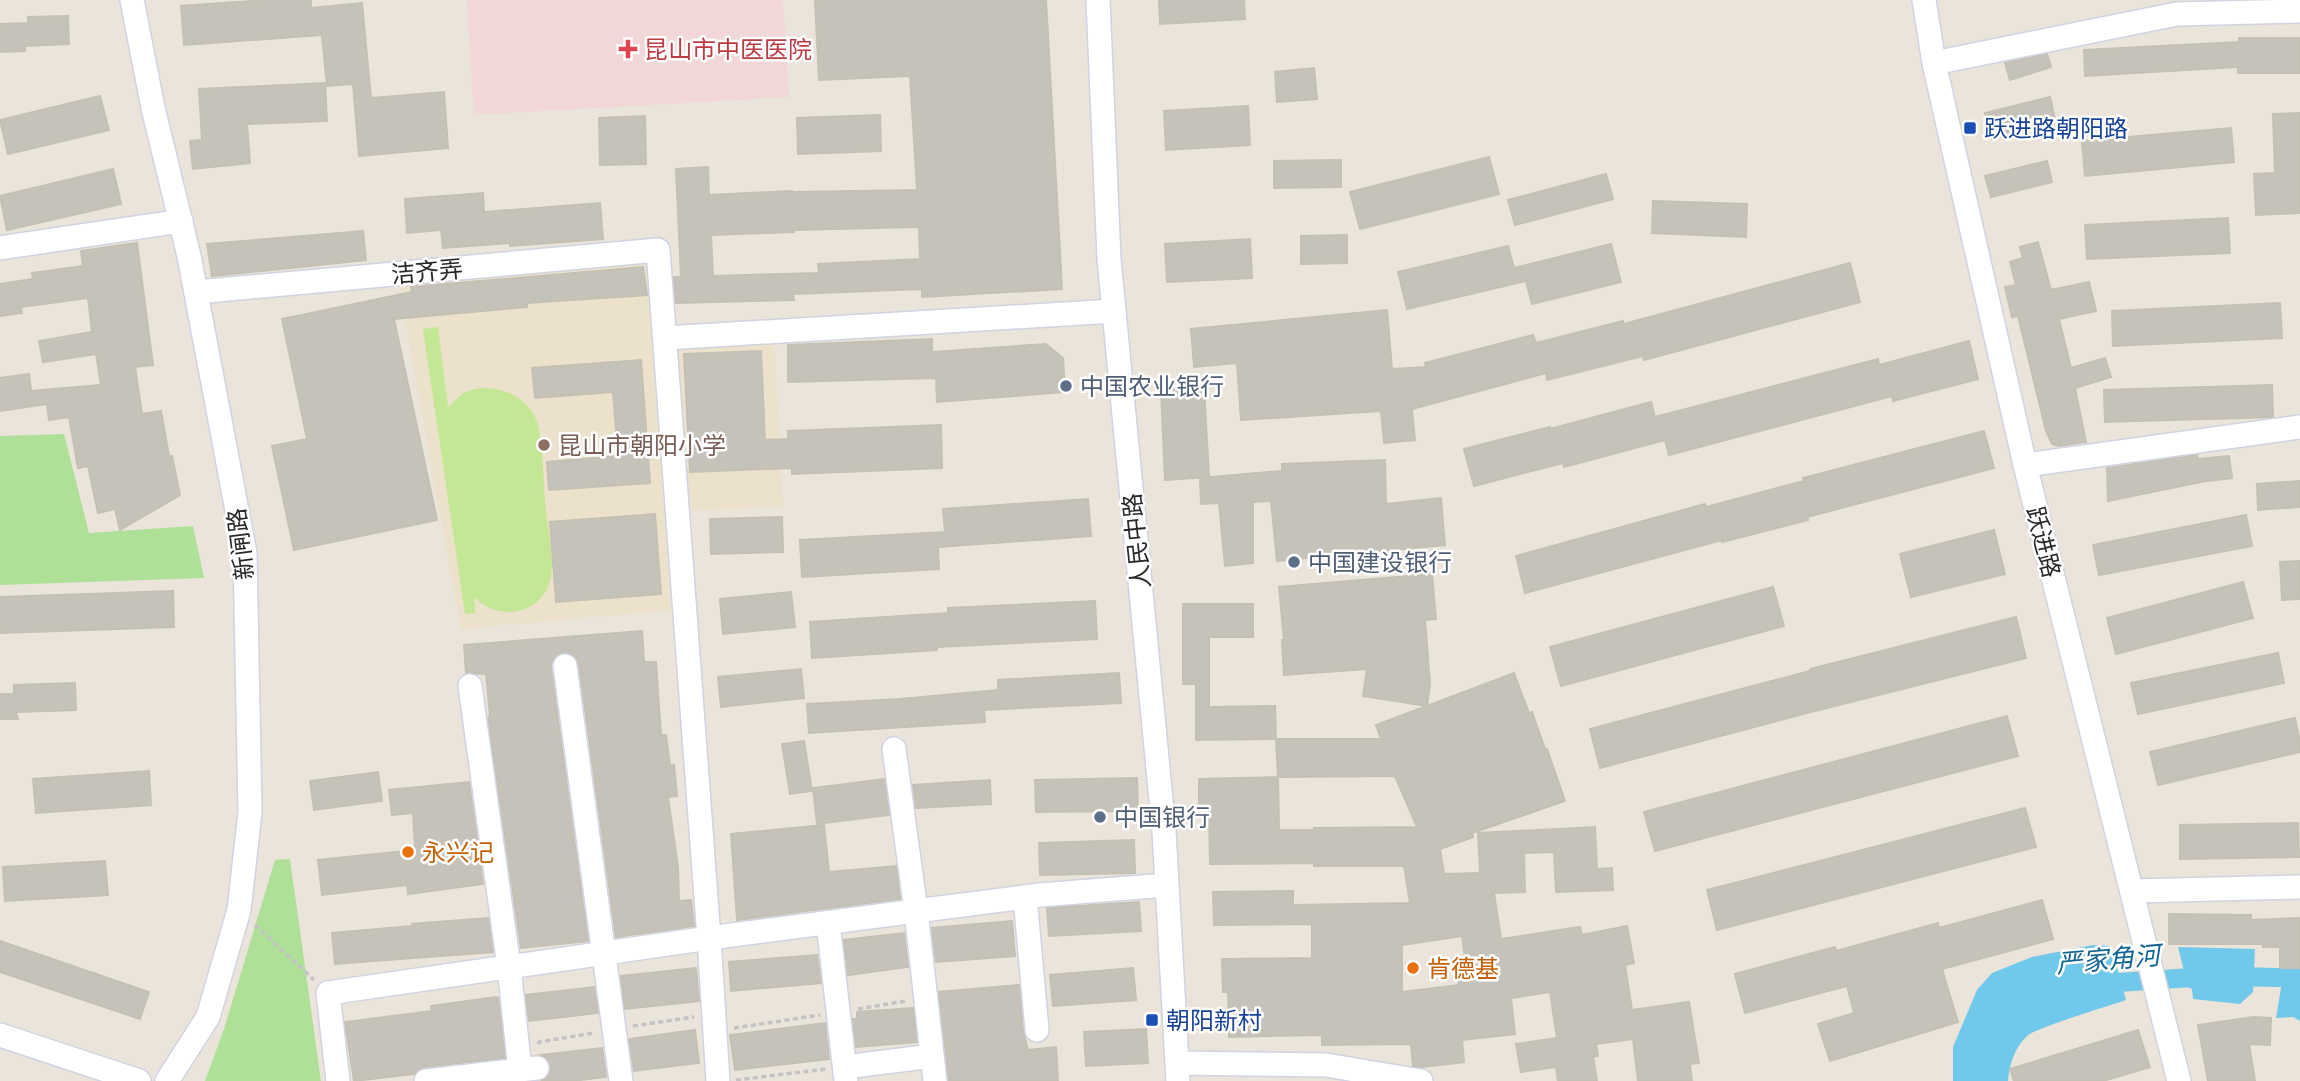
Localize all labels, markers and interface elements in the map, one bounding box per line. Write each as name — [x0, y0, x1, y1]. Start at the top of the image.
place label: 昆山市中医医院 — [644, 33, 812, 65]
marker: 昆山市中医医院 — [618, 39, 638, 59]
place label: 跃进路朝阳路 — [1984, 112, 2128, 144]
marker: 跃进路朝阳路 — [1962, 120, 1978, 136]
street label: 洁齐弄 — [390, 252, 464, 290]
place label: 中国农业银行 — [1080, 370, 1224, 402]
marker: 中国农业银行 — [1058, 378, 1074, 394]
place label: 昆山市朝阳小学 — [558, 429, 726, 461]
marker: 昆山市朝阳小学 — [536, 437, 552, 453]
street label: 人民中路 — [1115, 492, 1157, 590]
street label: 跃进路 — [2020, 503, 2068, 581]
street label: 新闸路 — [220, 506, 260, 582]
place label: 中国建设银行 — [1308, 546, 1452, 578]
marker: 中国建设银行 — [1286, 554, 1302, 570]
place label: 中国银行 — [1114, 801, 1210, 833]
marker: 中国银行 — [1092, 809, 1108, 825]
place label: 永兴记 — [422, 836, 494, 868]
marker: 永兴记 — [400, 844, 416, 860]
water label: 严家角河 — [2055, 937, 2166, 981]
place label: 肯德基 — [1427, 952, 1499, 984]
marker: 肯德基 — [1405, 960, 1421, 976]
place label: 朝阳新村 — [1166, 1004, 1262, 1036]
marker: 朝阳新村 — [1144, 1012, 1160, 1028]

